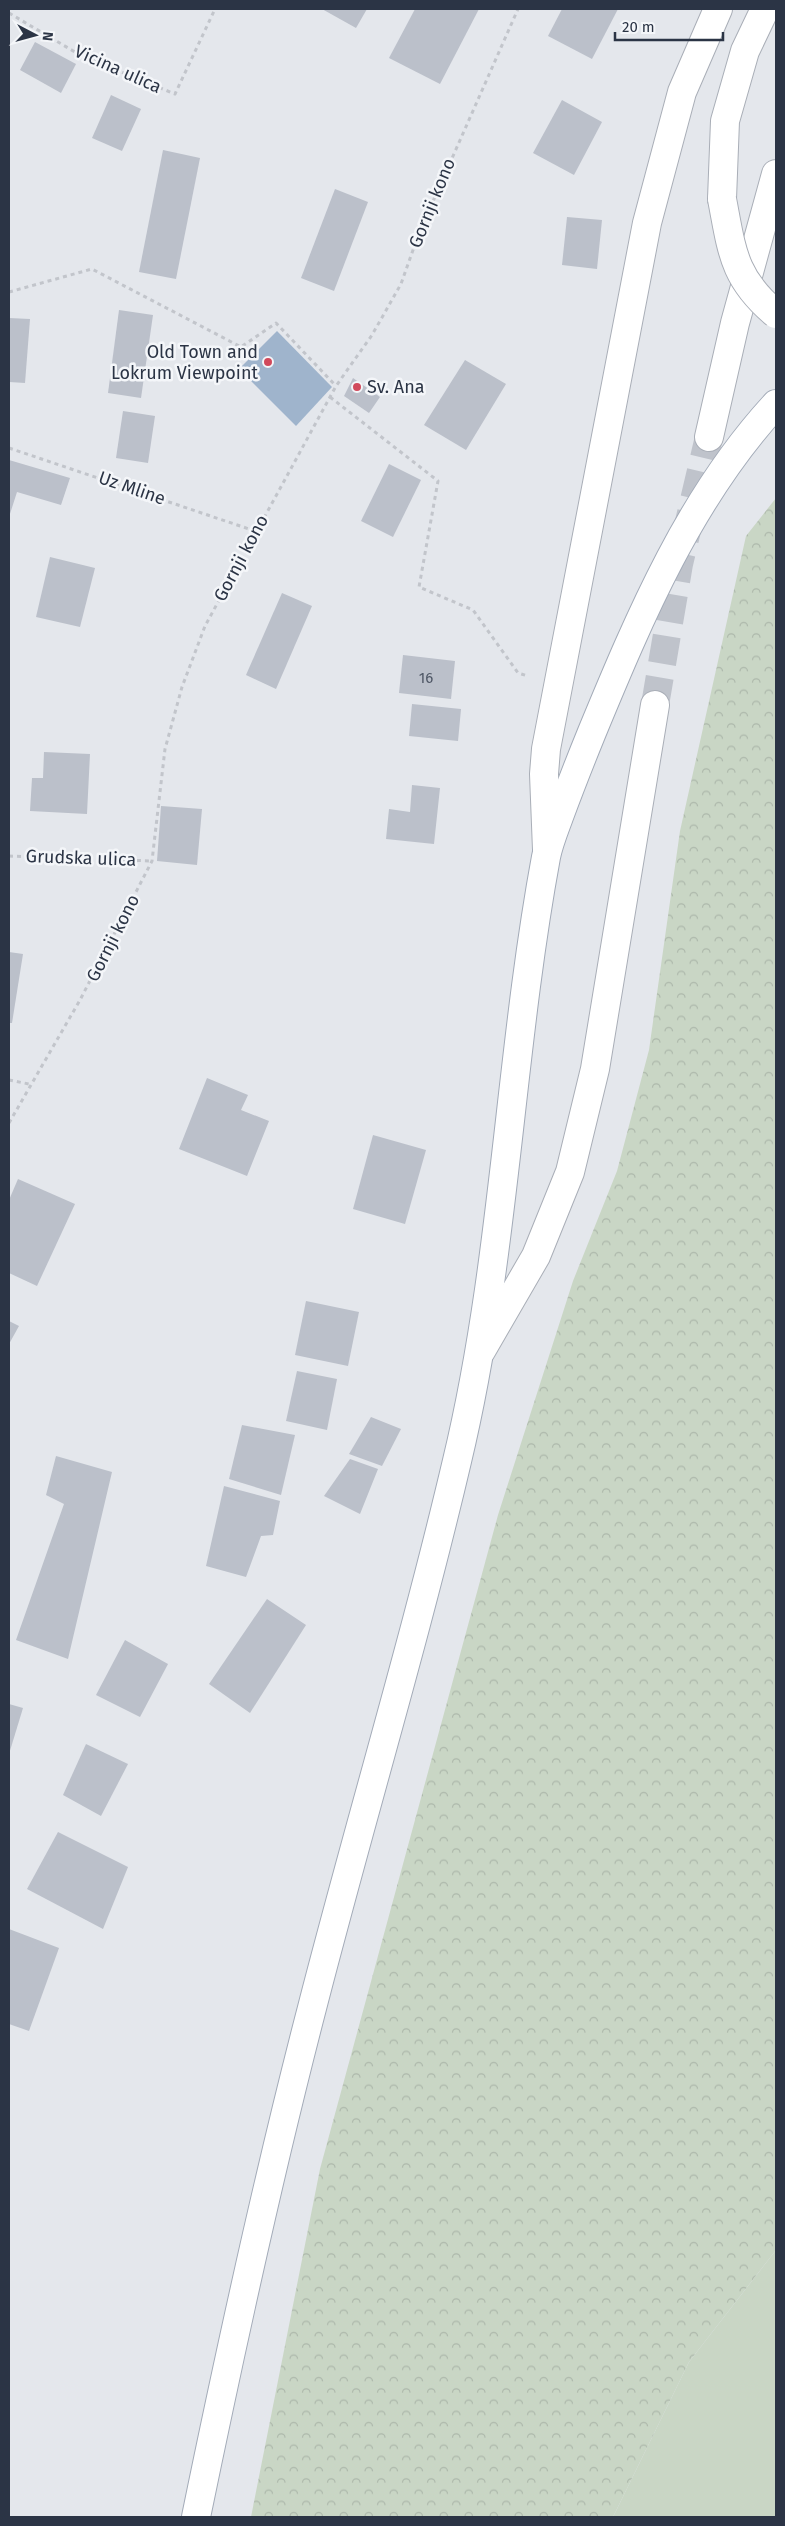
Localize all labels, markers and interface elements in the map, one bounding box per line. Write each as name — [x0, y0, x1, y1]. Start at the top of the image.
north arrow — [10, 10, 60, 60]
scale bar — [615, 10, 722, 42]
text: 20 m — [622, 18, 655, 36]
text: N — [38, 31, 56, 42]
street label: Vicina ulica — [71, 40, 165, 98]
street label: Gornji kono — [404, 155, 460, 251]
place label: Old Town and Lokrum Viewpoint — [111, 341, 258, 384]
marker: Old Town and Lokrum Viewpoint — [262, 356, 274, 368]
place label: Sv. Ana — [367, 376, 425, 398]
marker: Sv. Ana — [351, 381, 363, 393]
street label: Uz Mline — [96, 466, 168, 510]
street label: Gornji kono — [209, 511, 273, 605]
house number: 16 — [419, 669, 433, 687]
street label: Grudska ulica — [25, 845, 137, 871]
street label: Gornji kono — [82, 891, 144, 985]

